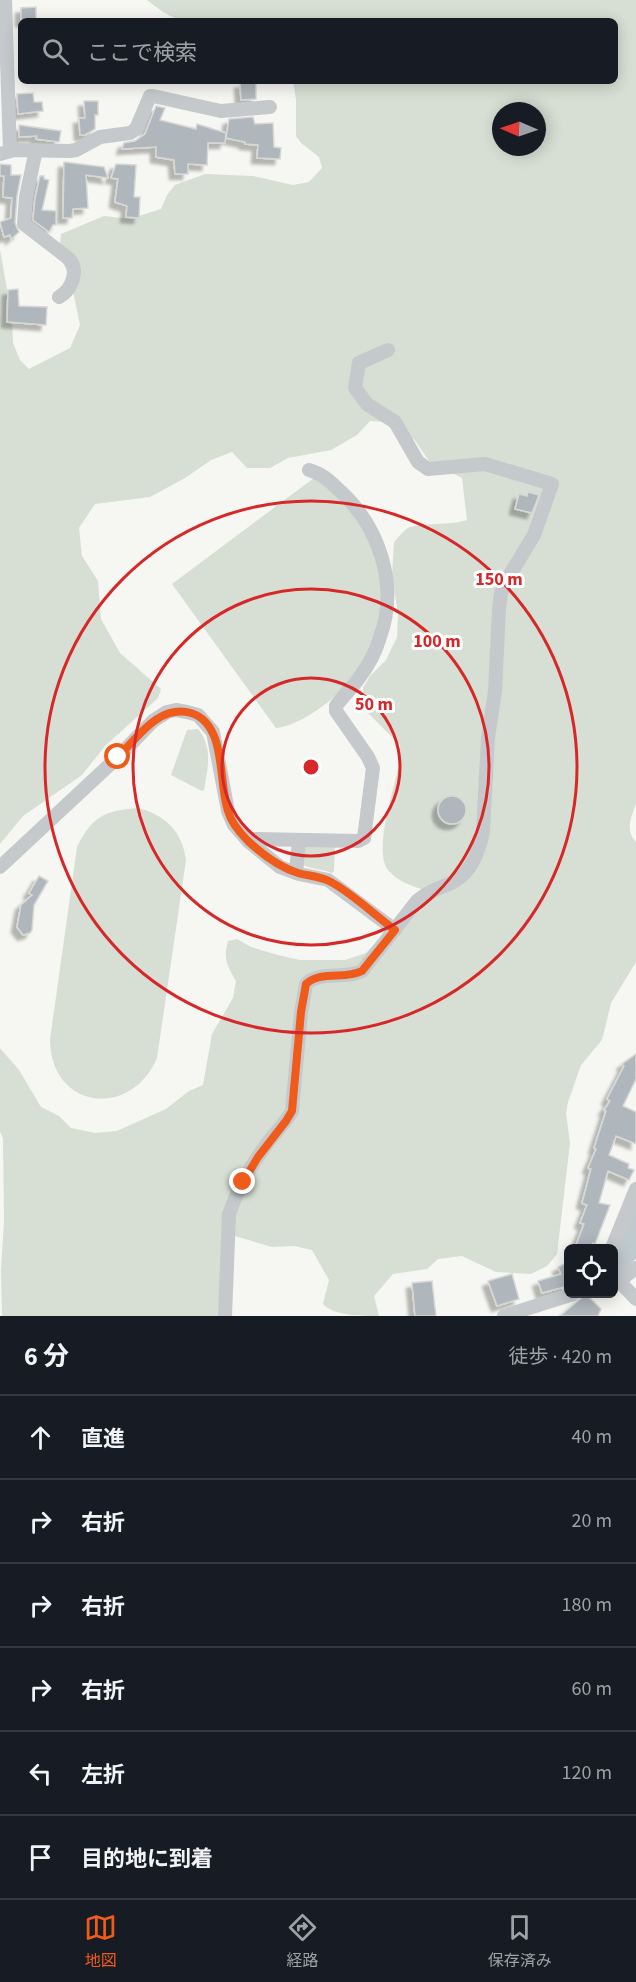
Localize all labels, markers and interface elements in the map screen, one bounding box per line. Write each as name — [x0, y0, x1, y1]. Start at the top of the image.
search box — [18, 18, 618, 84]
icon: search — [39, 35, 72, 68]
text: ここで検索 — [87, 37, 197, 69]
north arrow — [492, 102, 546, 156]
text: 150 m — [475, 567, 523, 592]
text: 100 m — [413, 629, 461, 654]
text: 50 m — [355, 692, 393, 717]
route start — [104, 743, 130, 769]
centre of rings — [301, 757, 321, 777]
route end — [229, 1168, 255, 1194]
map controls — [564, 1244, 618, 1298]
button: locate — [564, 1244, 618, 1298]
text: 6 分 — [24, 1338, 69, 1375]
text: 徒歩 · 420 m — [509, 1343, 612, 1371]
icon: ahead — [24, 1421, 57, 1454]
text: 直進 — [81, 1423, 125, 1455]
text: 40 m — [572, 1423, 612, 1451]
icon: right — [24, 1505, 57, 1538]
text: 右折 — [81, 1507, 125, 1539]
text: 20 m — [572, 1507, 612, 1535]
icon: right — [24, 1589, 57, 1622]
text: 右折 — [81, 1591, 125, 1623]
text: 180 m — [562, 1591, 612, 1619]
icon: right — [24, 1673, 57, 1706]
text: 右折 — [81, 1675, 125, 1707]
text: 60 m — [572, 1675, 612, 1703]
icon: left — [24, 1757, 57, 1790]
text: 左折 — [81, 1759, 125, 1791]
text: 120 m — [562, 1759, 612, 1787]
icon: arrive — [24, 1841, 57, 1874]
text: 目的地に到着 — [81, 1843, 213, 1875]
tab: 地図 — [84, 1911, 117, 1972]
tab: 経路 — [286, 1911, 319, 1972]
tab: 保存済み — [488, 1911, 552, 1972]

